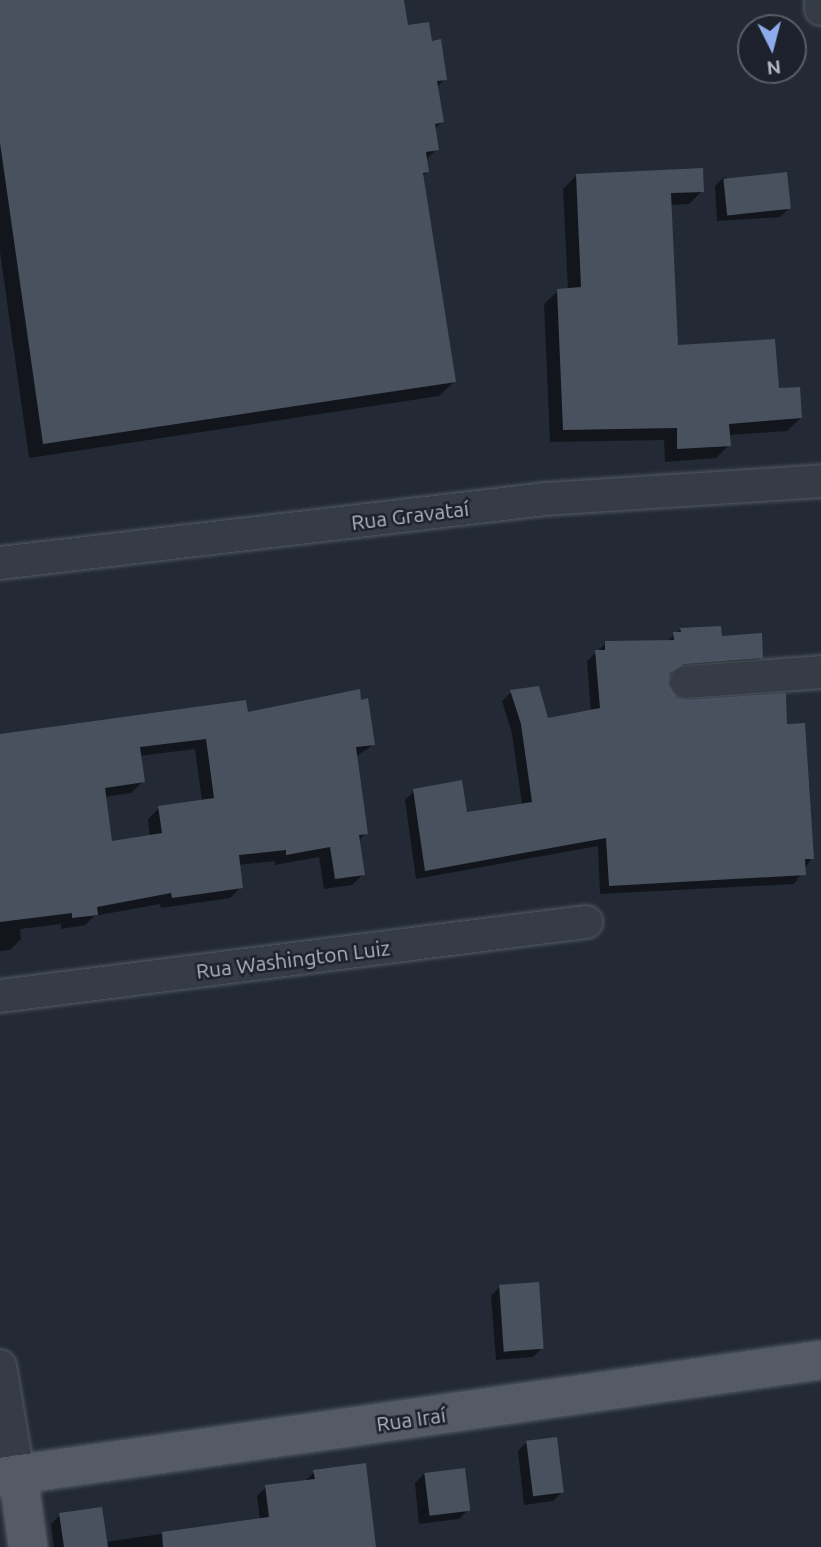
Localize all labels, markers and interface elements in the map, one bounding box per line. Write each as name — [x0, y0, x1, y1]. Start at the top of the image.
north arrow — [737, 14, 807, 84]
text: N — [766, 56, 782, 80]
street label: Rua Gravataí — [350, 495, 470, 535]
street label: Rua Washington Luiz — [194, 935, 392, 983]
street label: Rua Iraí — [375, 1402, 447, 1436]

